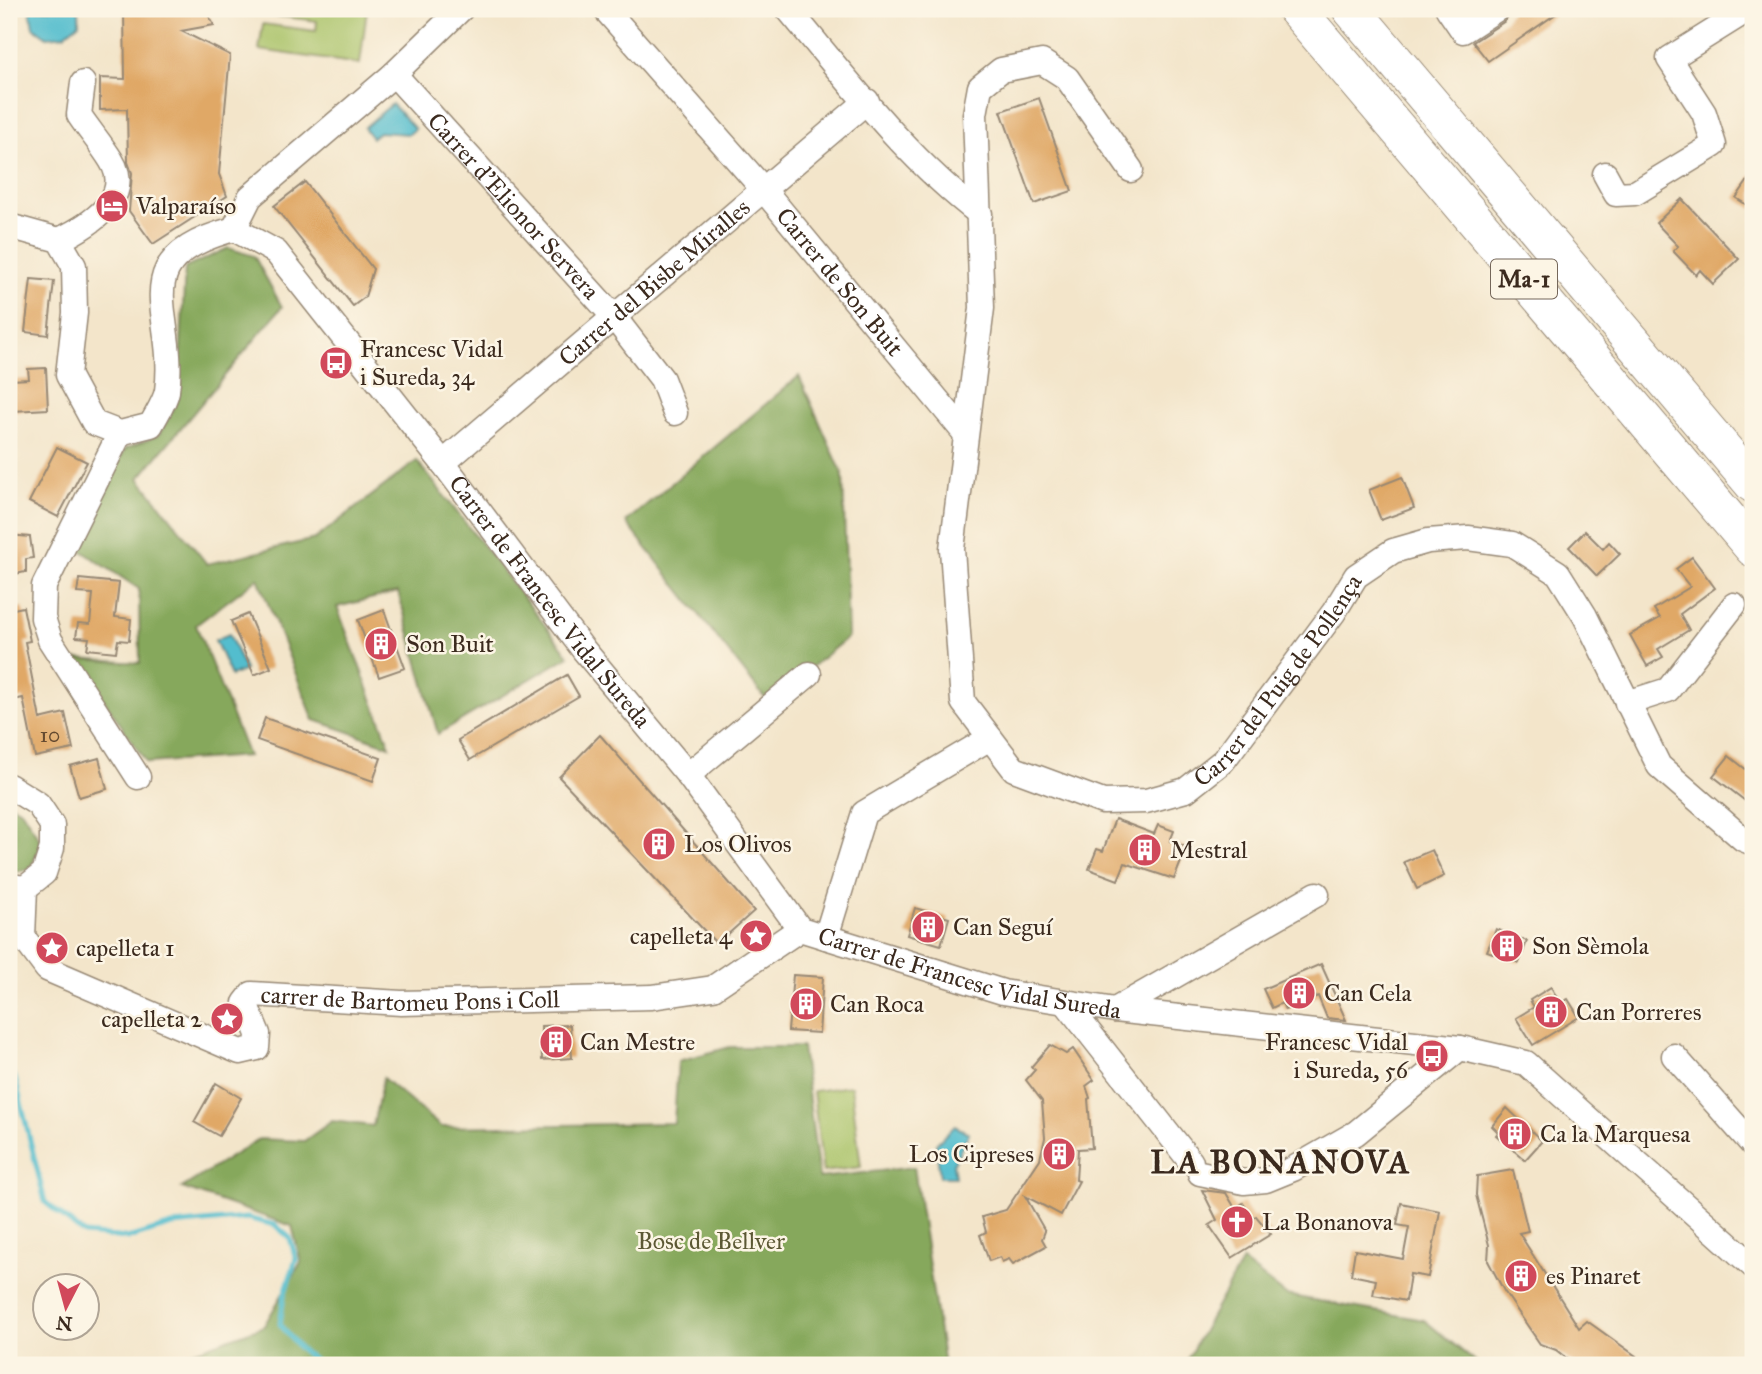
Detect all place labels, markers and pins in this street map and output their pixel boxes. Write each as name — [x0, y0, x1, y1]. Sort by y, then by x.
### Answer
hotel icon: Valparaíso — [93, 187, 131, 225]
place label: Valparaíso — [135, 191, 236, 221]
place label: Francesc Vidal i Sureda, 34 — [360, 334, 504, 392]
bus stop icon: Francesc Vidal i Sureda, 34 — [317, 344, 355, 382]
building icon: Son Buit — [362, 625, 400, 663]
place label: Son Buit — [406, 629, 494, 659]
building icon: Los Olivos — [640, 825, 678, 863]
place label: Los Olivos — [684, 829, 791, 859]
building icon: Mestral — [1126, 831, 1164, 869]
place label: Mestral — [1170, 835, 1248, 865]
building icon: Can Seguí — [909, 908, 947, 946]
place label: Can Seguí — [953, 912, 1054, 942]
place icon: capelleta 4 — [737, 917, 775, 955]
place label: capelleta 4 — [630, 921, 733, 951]
building icon: Son Sèmola — [1488, 927, 1526, 965]
place icon: capelleta 1 — [33, 929, 71, 967]
place label: Son Sèmola — [1532, 931, 1650, 961]
place label: capelleta 1 — [76, 933, 174, 963]
building icon: Can Cela — [1280, 974, 1318, 1012]
place label: Can Cela — [1324, 978, 1412, 1008]
building icon: Can Roca — [787, 985, 825, 1023]
place label: Can Roca — [830, 989, 925, 1019]
building icon: Can Porreres — [1532, 993, 1570, 1031]
place label: Can Porreres — [1576, 997, 1701, 1027]
place icon: capelleta 2 — [208, 1000, 246, 1038]
place label: capelleta 2 — [101, 1004, 202, 1034]
building icon: Can Mestre — [537, 1023, 575, 1061]
place label: Can Mestre — [580, 1027, 695, 1057]
place label: Francesc Vidal i Sureda, 56 — [1265, 1027, 1409, 1085]
bus stop icon: Francesc Vidal i Sureda, 56 — [1413, 1037, 1451, 1075]
building icon: Ca la Marquesa — [1496, 1115, 1534, 1153]
place label: Ca la Marquesa — [1540, 1119, 1691, 1149]
building icon: Los Cipreses — [1040, 1135, 1078, 1173]
place label: Los Cipreses — [909, 1139, 1034, 1169]
church icon: La Bonanova — [1218, 1203, 1256, 1241]
place label: La Bonanova — [1262, 1207, 1394, 1237]
building icon: es Pinaret — [1502, 1257, 1540, 1295]
place label: es Pinaret — [1546, 1261, 1641, 1291]

